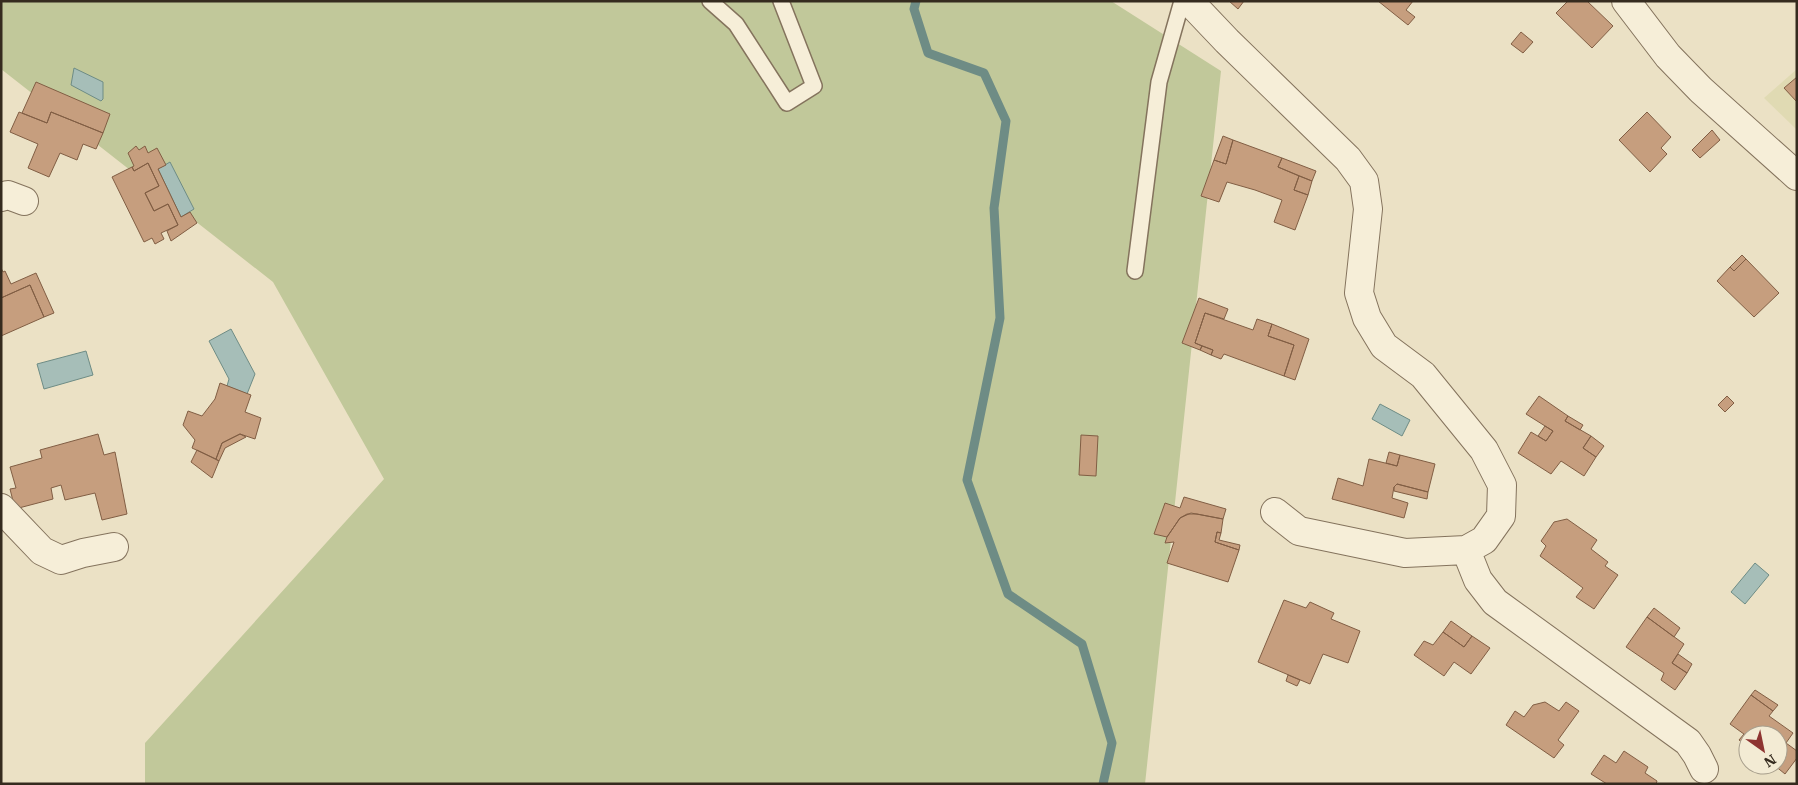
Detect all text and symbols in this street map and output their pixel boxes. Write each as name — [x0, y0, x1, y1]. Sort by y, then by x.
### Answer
north arrow — [1738, 725, 1788, 775]
text: N — [1761, 750, 1780, 771]

